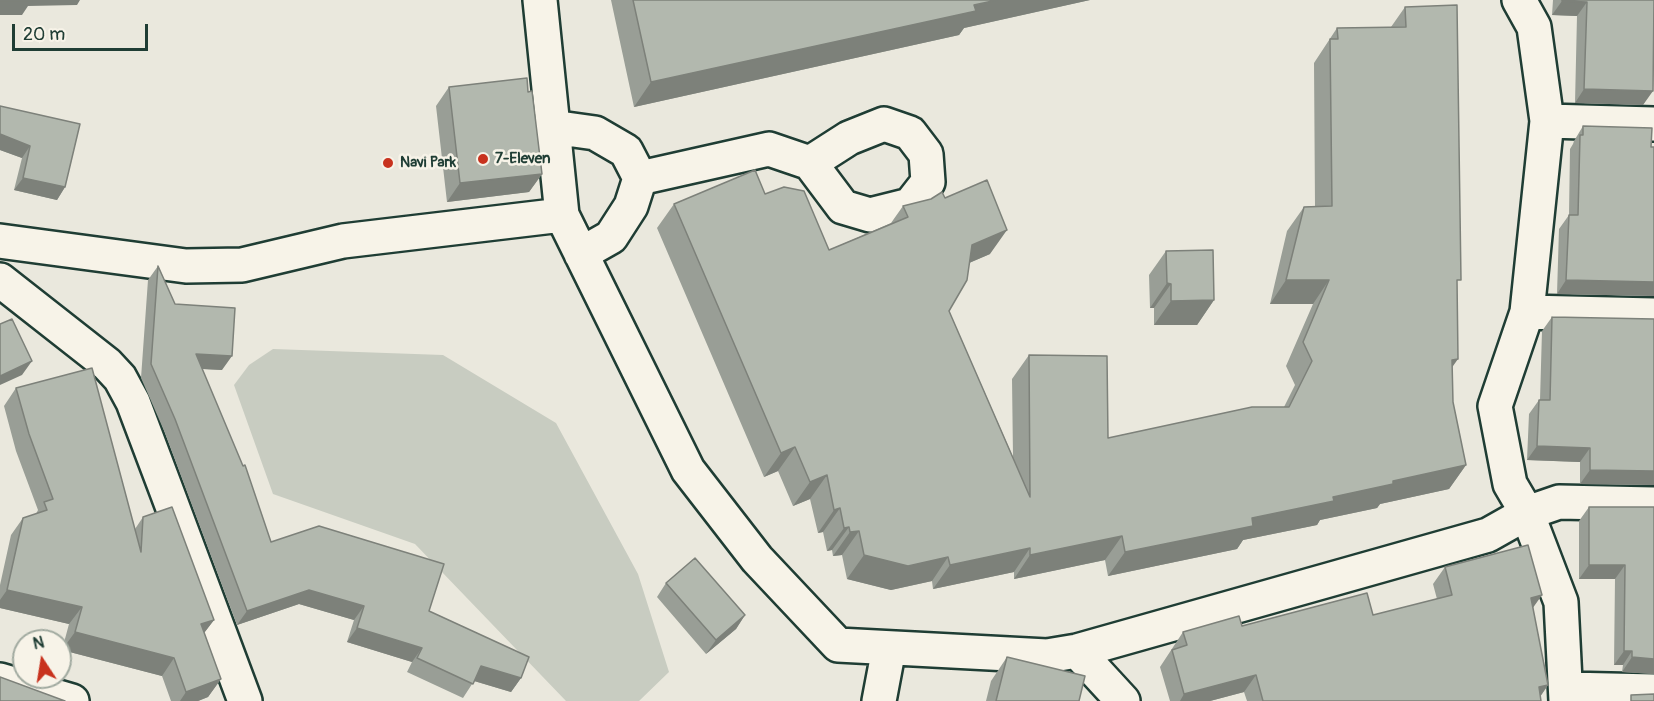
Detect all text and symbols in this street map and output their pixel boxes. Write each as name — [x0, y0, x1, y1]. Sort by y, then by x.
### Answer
scale bar — [15, 12, 152, 50]
text: 20 m — [23, 23, 65, 46]
place label: 7-Eleven — [495, 150, 550, 168]
marker: 7-Eleven — [476, 152, 490, 166]
place label: Navi Park — [400, 154, 456, 172]
marker: Navi Park — [381, 156, 395, 170]
north arrow — [12, 629, 72, 689]
text: N — [31, 632, 46, 654]

